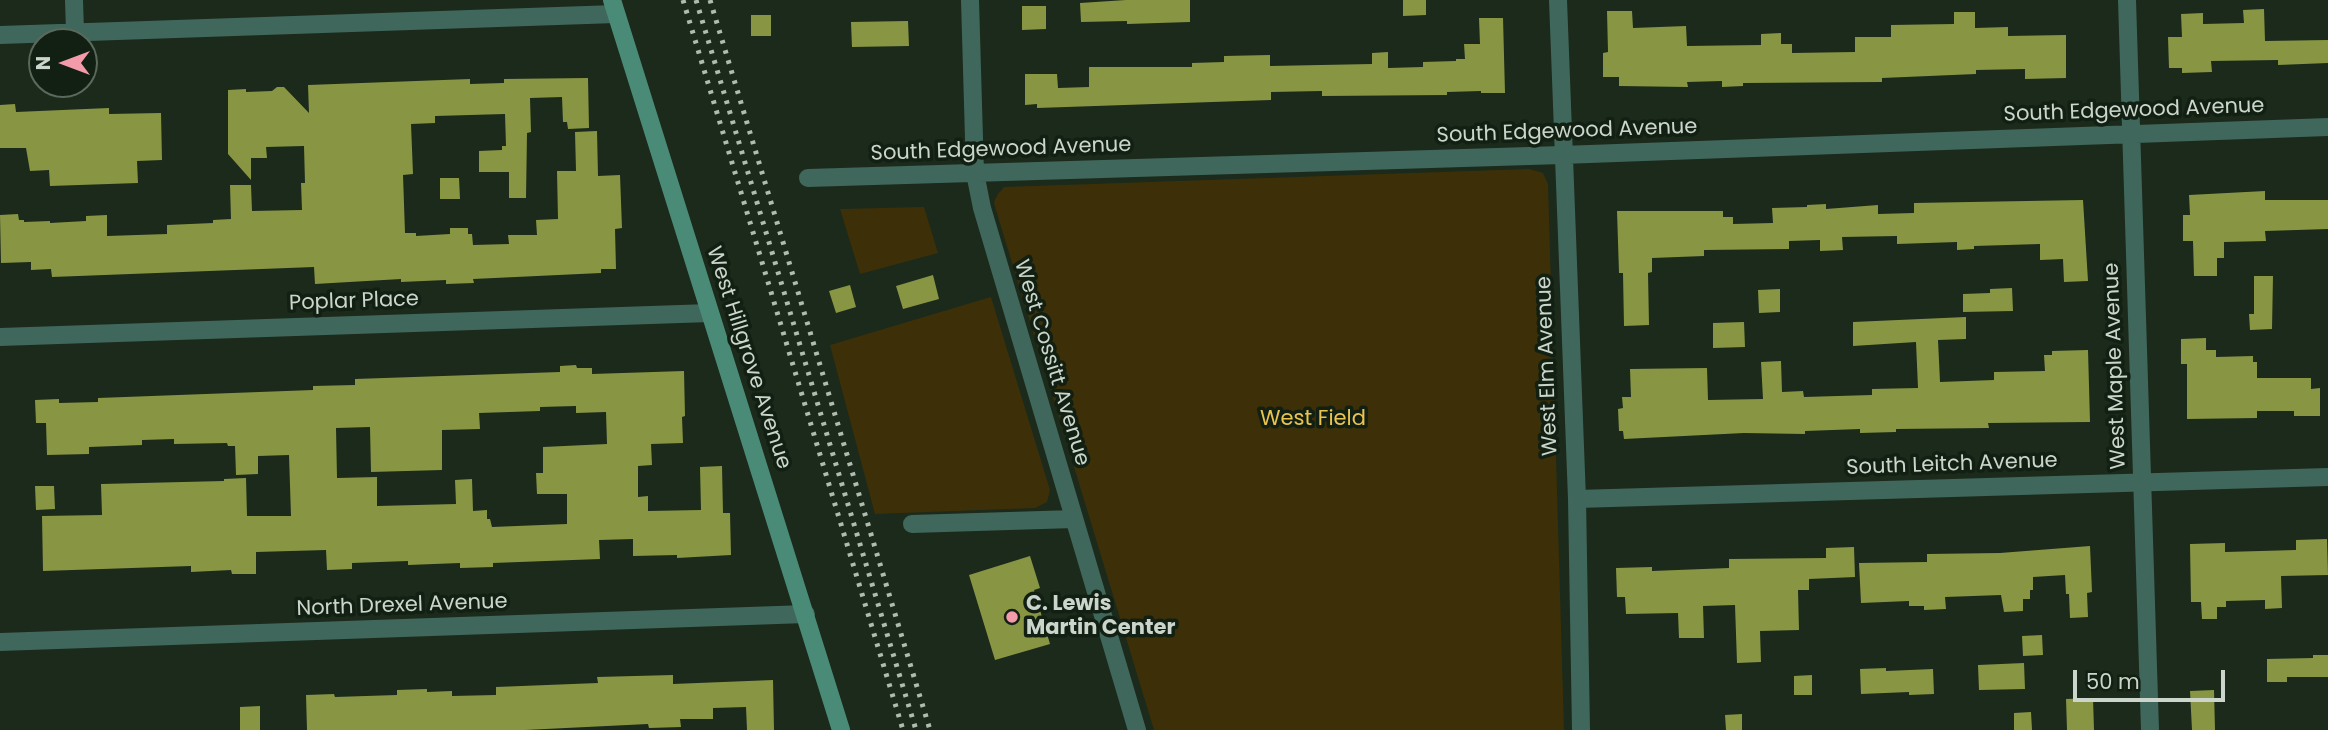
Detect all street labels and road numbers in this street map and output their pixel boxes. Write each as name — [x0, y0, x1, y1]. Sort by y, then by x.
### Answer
street label: South Edgewood Avenue — [2003, 94, 2265, 128]
street label: South Edgewood Avenue — [1436, 115, 1698, 149]
street label: South Edgewood Avenue — [870, 133, 1132, 167]
street label: West Hillgrove Avenue — [700, 244, 796, 472]
street label: West Cossitt Avenue — [1008, 257, 1094, 469]
street label: West Maple Avenue — [2100, 262, 2132, 470]
street label: West Elm Avenue — [1532, 276, 1564, 456]
street label: Poplar Place — [289, 287, 419, 317]
street label: South Leitch Avenue — [1846, 449, 2058, 481]
street label: North Drexel Avenue — [296, 590, 508, 622]

